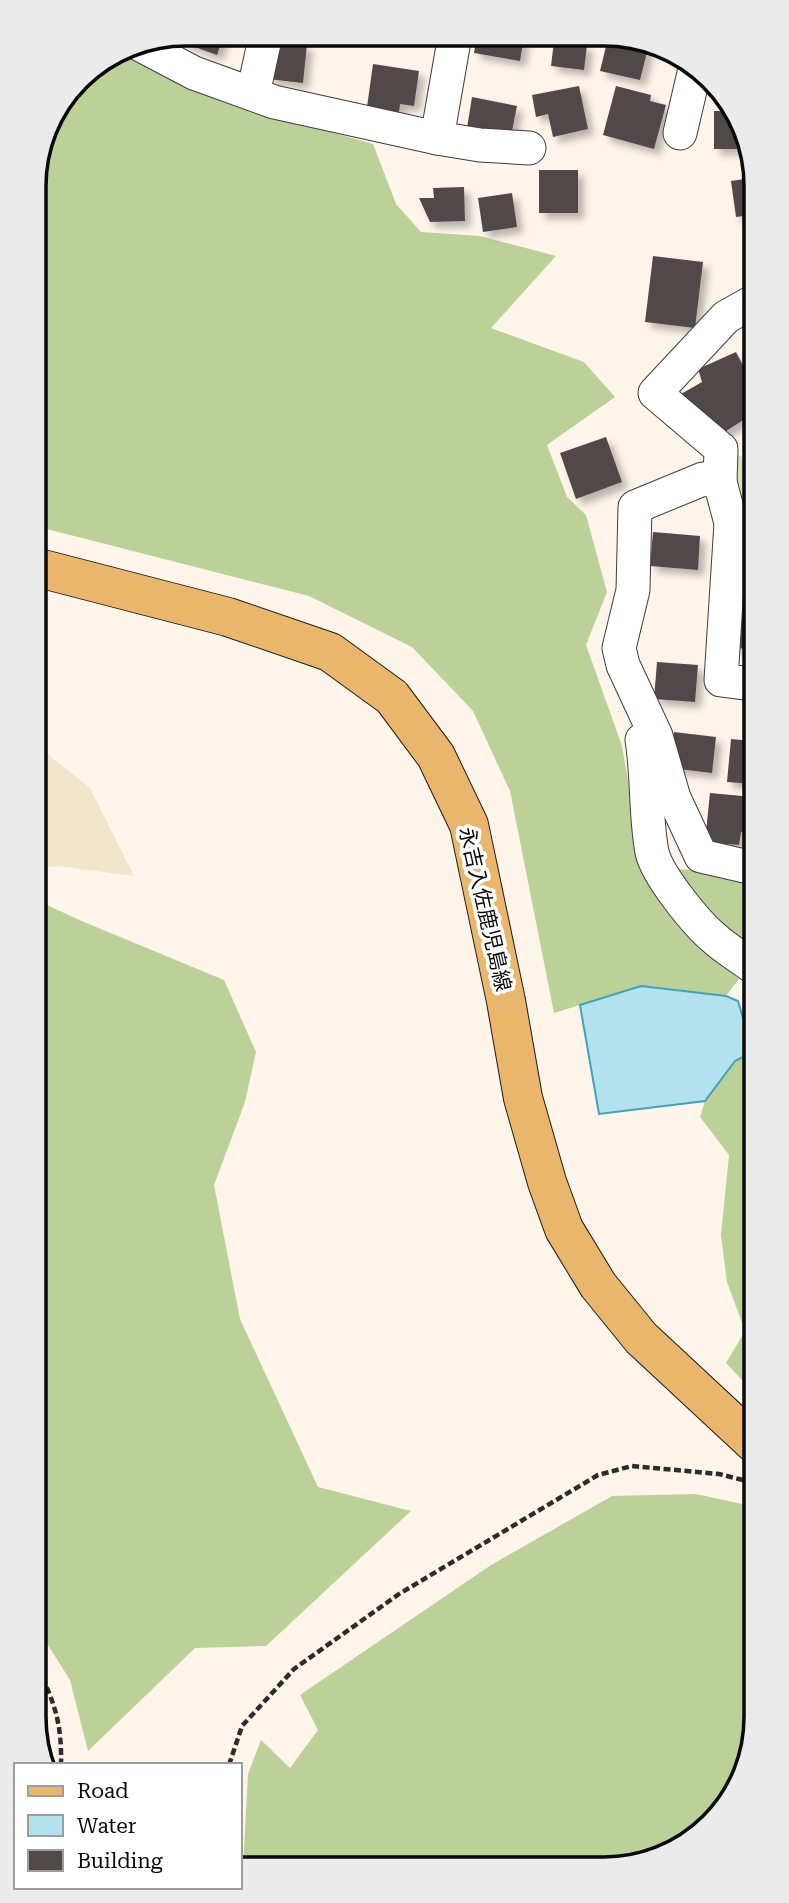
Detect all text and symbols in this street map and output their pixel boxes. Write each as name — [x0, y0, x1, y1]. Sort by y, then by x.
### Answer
street label: 永吉入佐鹿児島線 — [454, 824, 516, 994]
legend — [14, 1763, 242, 1889]
text: Road — [77, 1779, 129, 1803]
text: Water — [77, 1814, 137, 1838]
text: Building — [77, 1849, 163, 1873]

